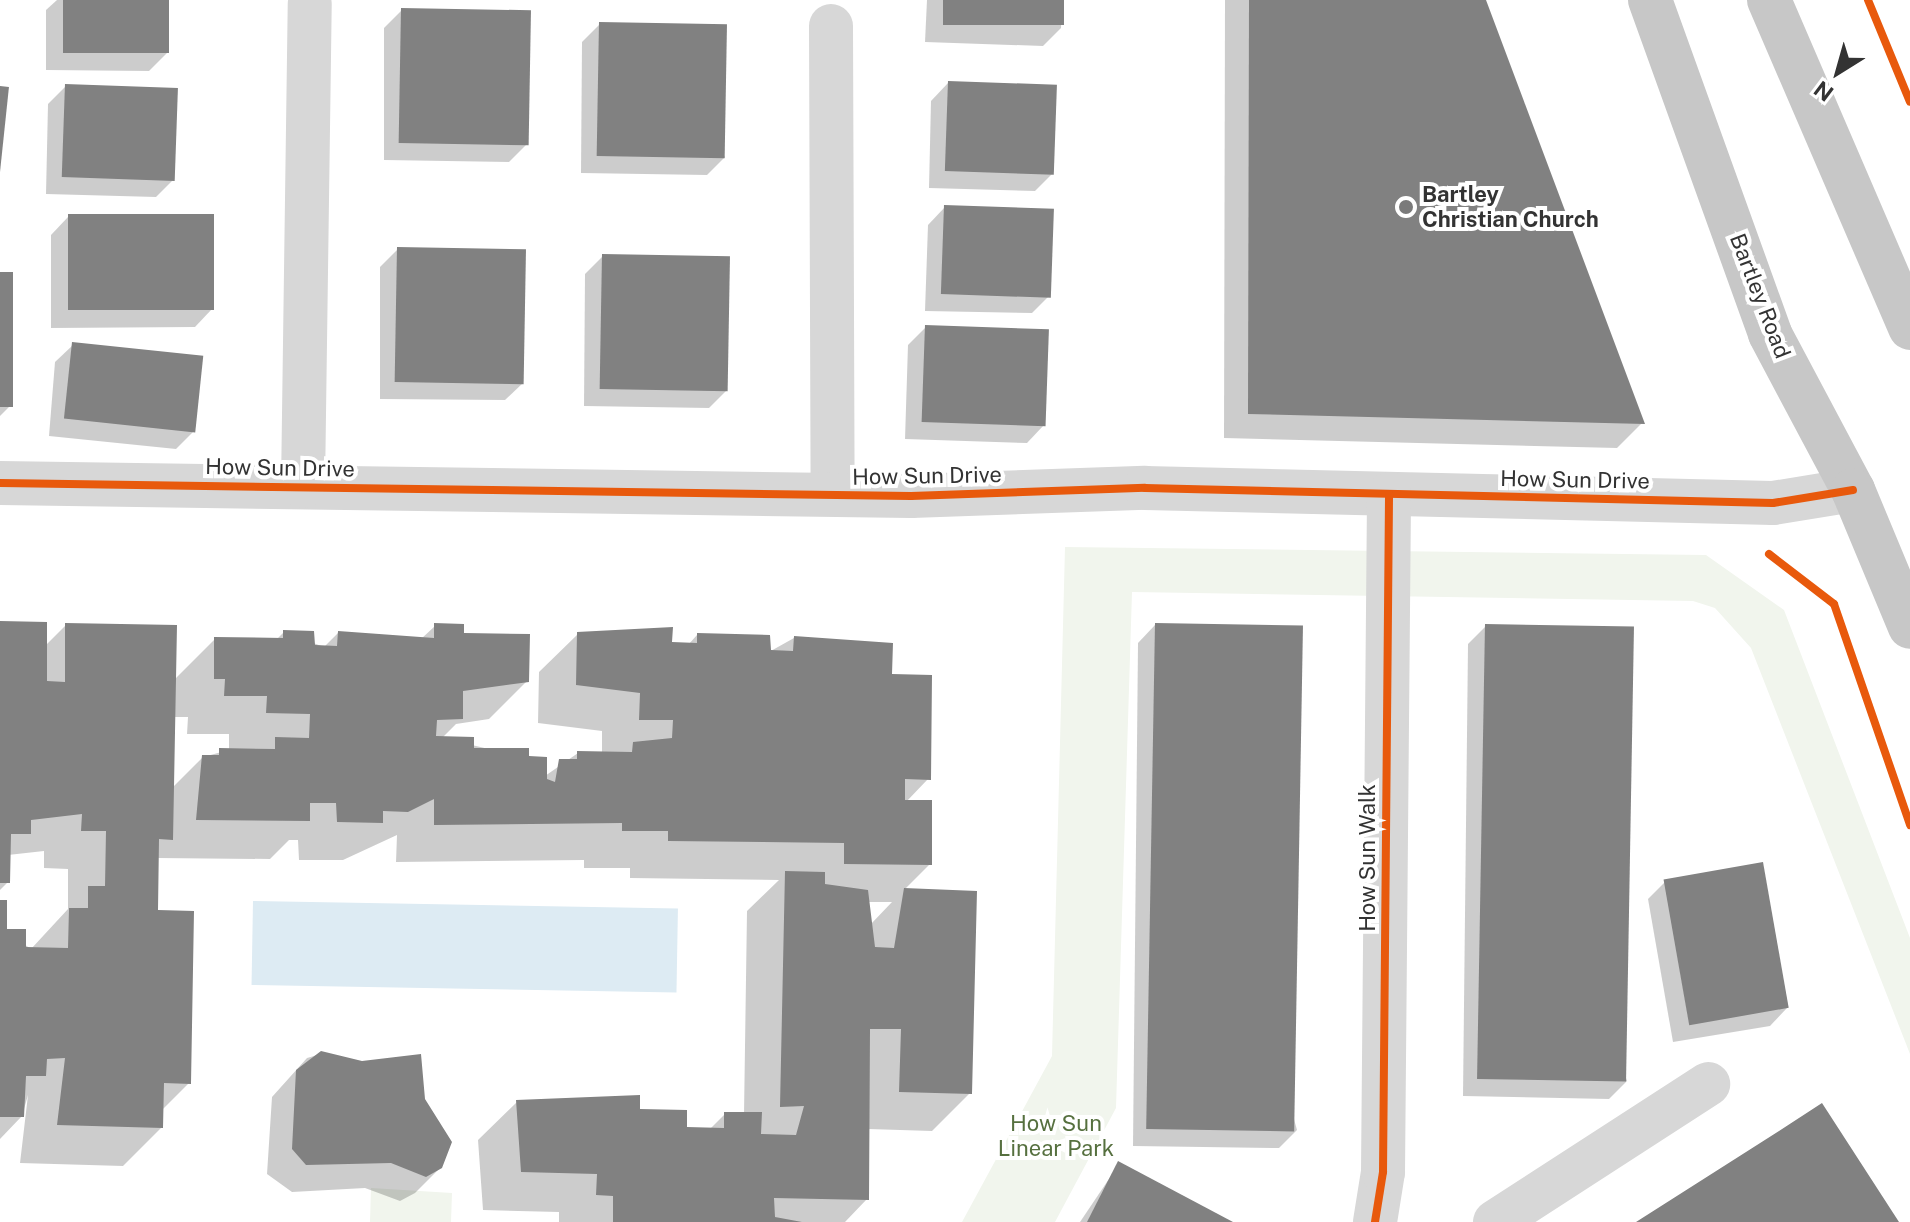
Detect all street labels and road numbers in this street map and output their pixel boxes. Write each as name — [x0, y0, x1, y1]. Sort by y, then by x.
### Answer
street label: Bartley Road — [1724, 230, 1796, 362]
street label: How Sun Drive — [205, 453, 355, 483]
street label: How Sun Drive — [852, 461, 1002, 491]
street label: How Sun Drive — [1500, 465, 1650, 495]
street label: How Sun Walk — [1355, 784, 1381, 932]

